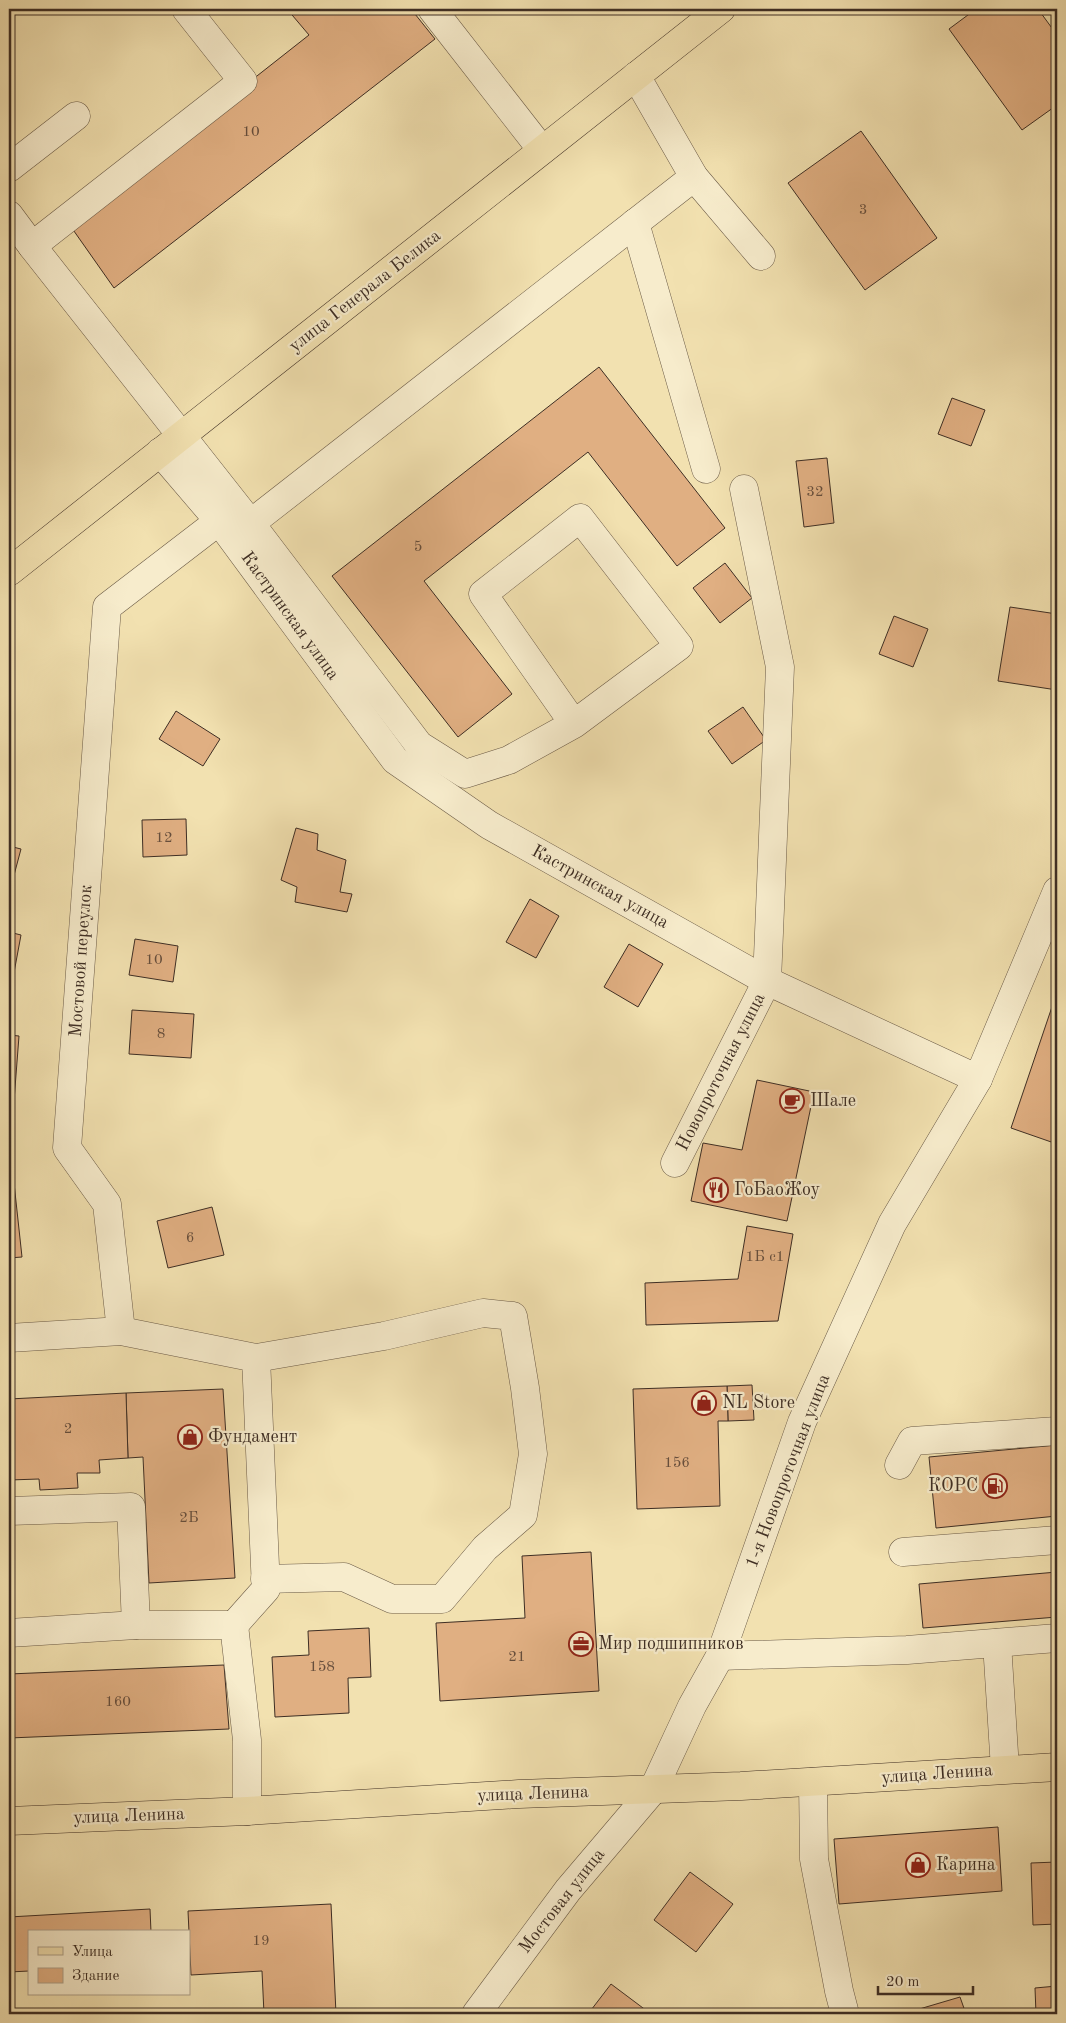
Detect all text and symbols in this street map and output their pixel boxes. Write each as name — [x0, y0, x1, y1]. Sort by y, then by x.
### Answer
house number: 10 — [242, 125, 260, 140]
house number: 3 — [859, 203, 867, 218]
street label: улица Генерала Белика — [286, 226, 444, 356]
house number: 32 — [806, 485, 824, 500]
house number: 5 — [414, 540, 422, 555]
street label: Кастринская улица — [238, 549, 342, 683]
house number: 12 — [155, 831, 173, 846]
street label: Кастринская улица — [529, 842, 672, 932]
street label: Мостовой переулок — [67, 884, 95, 1038]
house number: 10 — [145, 953, 163, 968]
street label: Новопроточная улица — [673, 990, 769, 1154]
house number: 8 — [157, 1027, 165, 1042]
cafe icon: Шале — [779, 1088, 805, 1114]
place label: Шале — [810, 1092, 856, 1110]
restaurant icon: ГоБаоЖоу — [703, 1177, 729, 1203]
place label: ГоБаоЖоу — [734, 1181, 821, 1199]
house number: 6 — [186, 1231, 194, 1246]
house number: 1Б с1 — [746, 1250, 784, 1265]
street label: 1-я Новопроточная улица — [743, 1372, 833, 1570]
shop icon: NL Store — [691, 1390, 717, 1416]
place label: NL Store — [722, 1394, 795, 1412]
house number: 2 — [64, 1422, 72, 1437]
shop icon: Фундамент — [177, 1424, 203, 1450]
place label: Фундамент — [208, 1428, 297, 1446]
house number: 156 — [664, 1456, 690, 1471]
fuel station icon: КОРС — [982, 1473, 1008, 1499]
place label: КОРС — [928, 1477, 978, 1495]
house number: 2Б — [179, 1511, 199, 1526]
office icon: Мир подшипников — [568, 1631, 594, 1657]
place label: Мир подшипников — [598, 1635, 744, 1653]
house number: 21 — [508, 1650, 526, 1665]
house number: 158 — [309, 1660, 335, 1675]
house number: 160 — [105, 1695, 131, 1710]
street label: улица Ленина — [881, 1761, 993, 1787]
street label: улица Ленина — [477, 1783, 589, 1805]
street label: улица Ленина — [73, 1805, 185, 1827]
street label: Мостовая улица — [516, 1845, 608, 1957]
shop icon: Карина — [905, 1852, 931, 1878]
place label: Карина — [936, 1856, 996, 1874]
legend — [28, 1930, 190, 1996]
house number: 19 — [252, 1934, 270, 1949]
text: Улица — [72, 1945, 113, 1960]
scale bar — [878, 1963, 974, 1995]
text: Здание — [72, 1969, 119, 1984]
text: 20 m — [886, 1975, 920, 1990]

